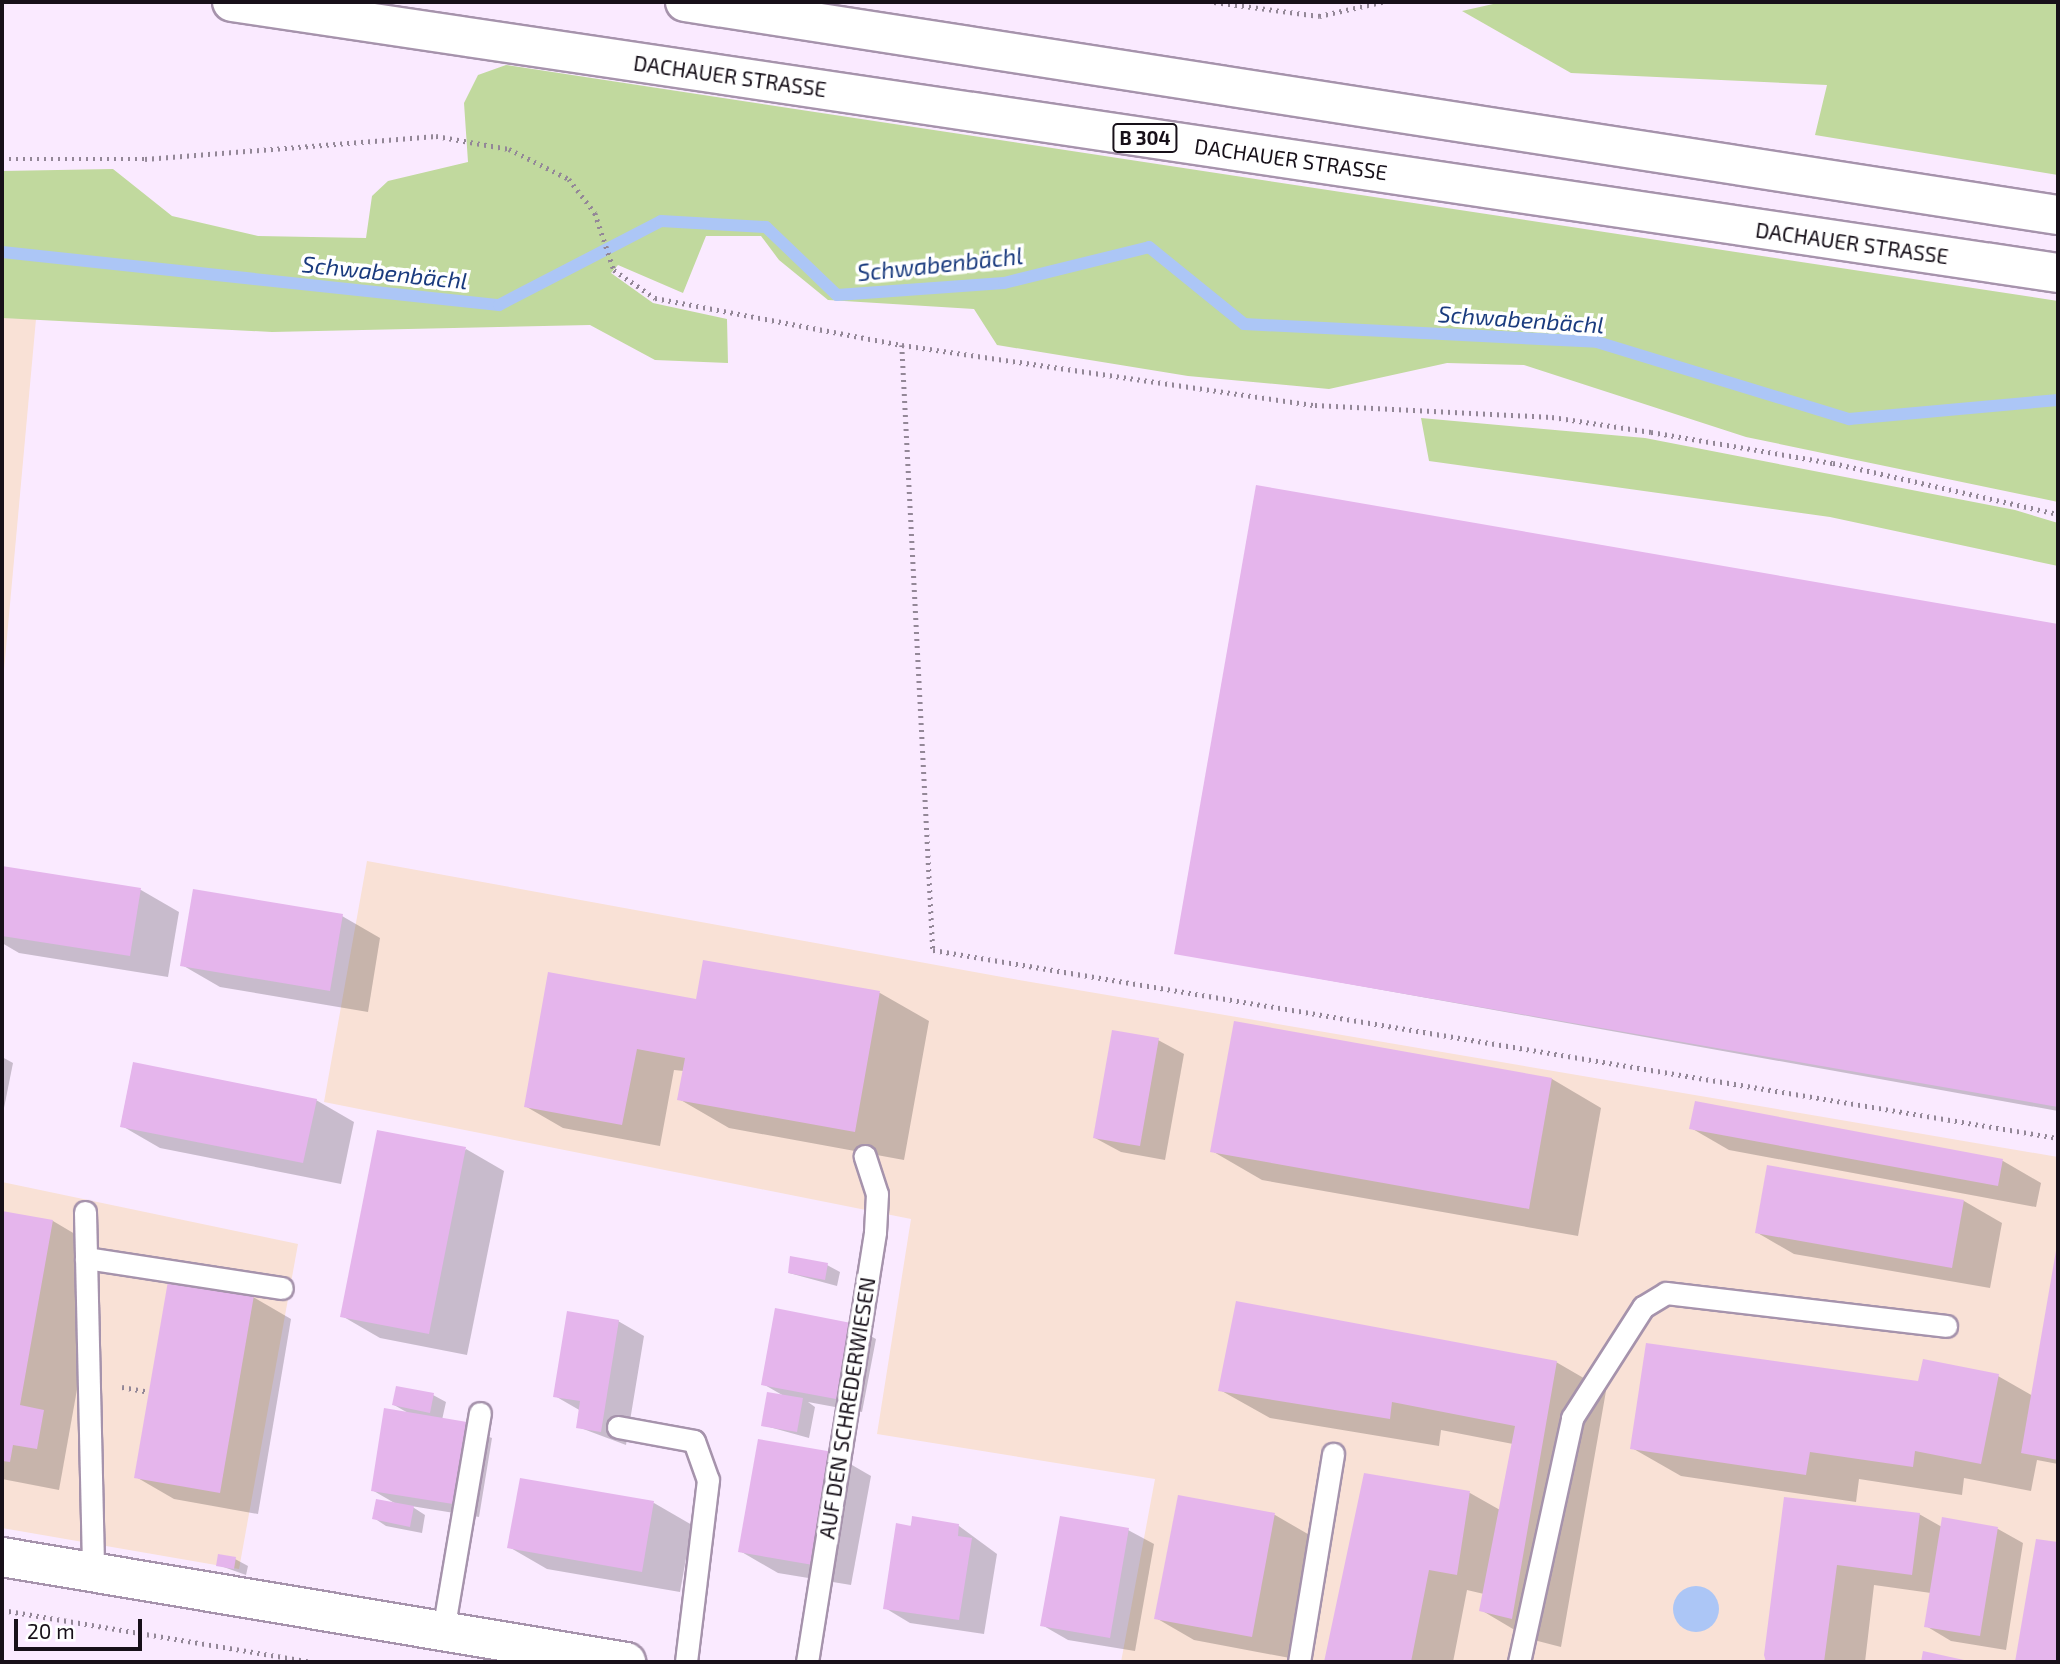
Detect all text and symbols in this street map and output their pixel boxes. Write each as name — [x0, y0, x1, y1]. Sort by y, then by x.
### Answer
street label: DACHAUER STRASSE — [632, 50, 828, 102]
road number: B 304 — [1112, 122, 1178, 154]
street label: DACHAUER STRASSE — [1193, 133, 1389, 185]
street label: DACHAUER STRASSE — [1754, 217, 1950, 269]
water label: Schwabenbächl — [856, 242, 1024, 286]
water label: Schwabenbächl — [301, 250, 469, 294]
water label: Schwabenbächl — [1437, 299, 1605, 339]
street label: AUF DEN SCHREDERWIESEN — [814, 1275, 880, 1541]
scale bar — [18, 1604, 145, 1648]
text: 20 m — [27, 1618, 75, 1643]

